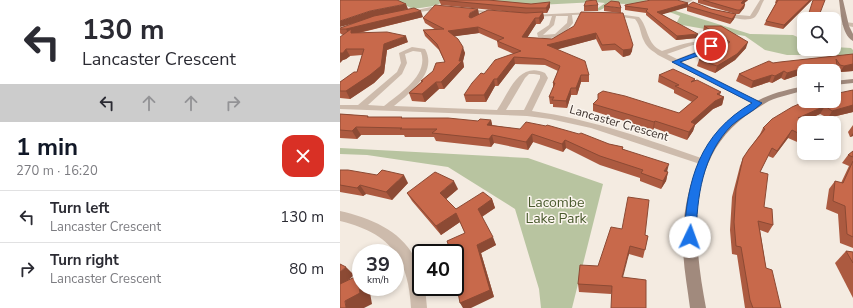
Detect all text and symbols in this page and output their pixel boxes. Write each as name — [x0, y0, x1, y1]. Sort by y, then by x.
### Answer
text: 130 m — [82, 11, 165, 49]
map controls — [797, 12, 841, 160]
button: search — [797, 12, 841, 56]
icon: left — [16, 16, 68, 68]
pin — [694, 29, 728, 63]
icon: arrive — [700, 35, 722, 57]
text: Lancaster Crescent — [82, 47, 236, 71]
button: + — [797, 64, 841, 108]
icon: left — [96, 92, 118, 114]
icon: ahead — [138, 92, 160, 114]
icon: ahead — [180, 92, 202, 114]
icon: right — [222, 92, 244, 114]
street label: Lancaster Crescent — [568, 101, 671, 145]
button: − — [797, 116, 841, 160]
text: 1 min — [16, 131, 78, 163]
button: close — [282, 135, 324, 177]
text: 270 m · 16:20 — [16, 162, 98, 180]
park label: Lacombe Lake Park — [526, 193, 587, 228]
text: Turn left — [50, 198, 109, 218]
icon: left — [16, 206, 38, 228]
text: 130 m — [280, 207, 324, 227]
position arrow — [669, 216, 711, 258]
text: Lancaster Crescent — [50, 218, 161, 236]
speed limit sign: 40 — [412, 244, 464, 296]
text: Turn right — [50, 250, 119, 270]
text: 39 — [366, 251, 390, 278]
icon: right — [16, 258, 38, 280]
text: 80 m — [289, 259, 324, 279]
text: Lancaster Crescent — [50, 270, 161, 288]
text: km/h — [367, 273, 389, 287]

